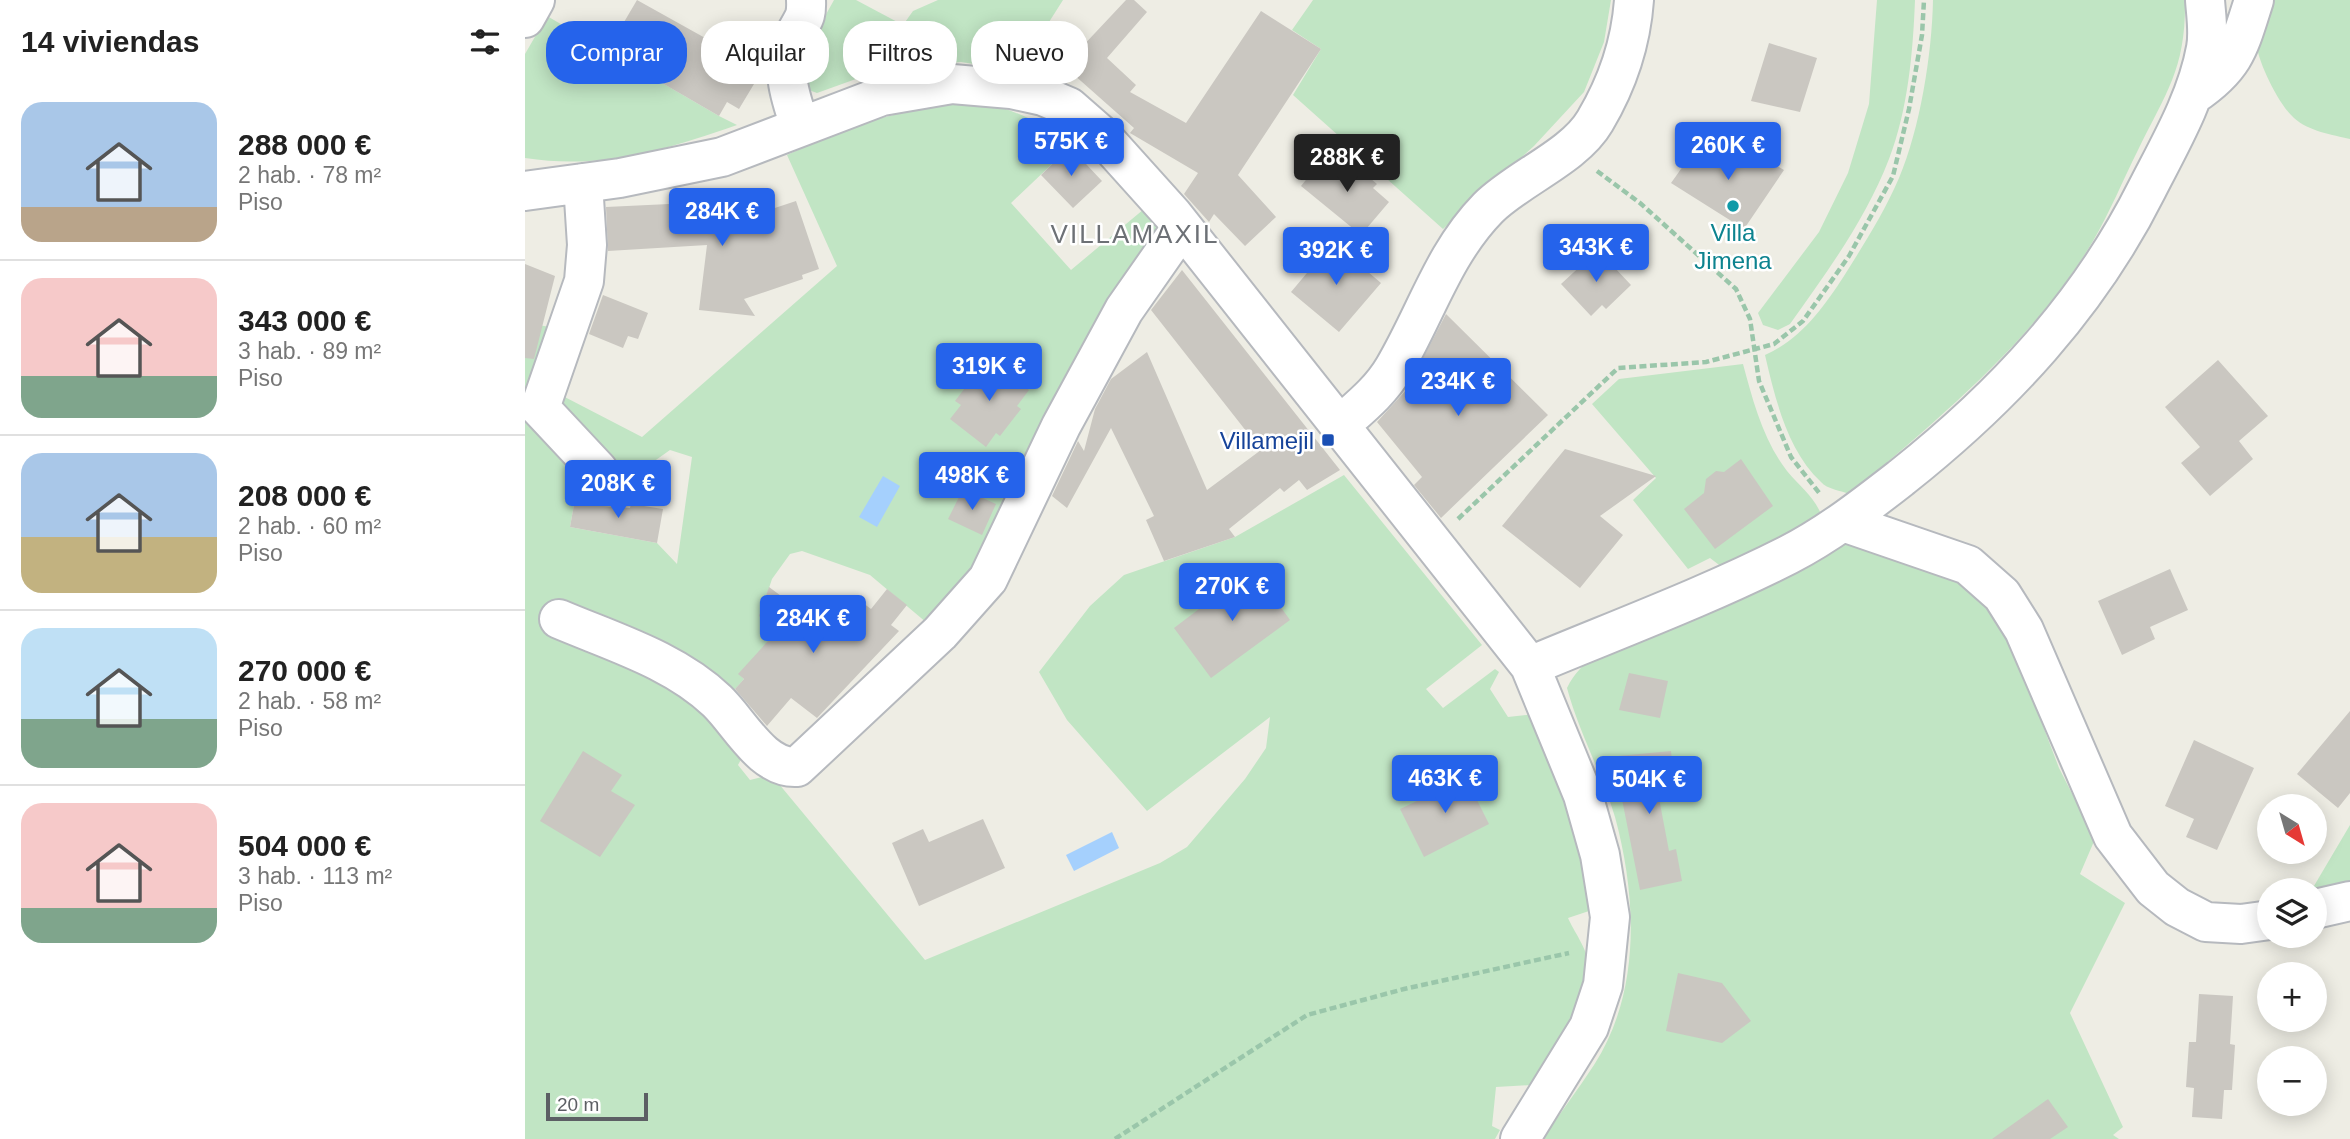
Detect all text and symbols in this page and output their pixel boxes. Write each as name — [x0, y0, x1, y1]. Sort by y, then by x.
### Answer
chip: Comprar — [546, 21, 687, 84]
chip: Alquilar — [701, 21, 829, 84]
chip: Filtros — [843, 21, 957, 84]
chip: Nuevo — [971, 21, 1088, 84]
icon: filters — [466, 23, 504, 61]
text: 14 viviendas — [21, 25, 199, 58]
pin: 575K € — [1014, 118, 1128, 178]
pin: 260K € — [1671, 122, 1785, 182]
text: 288 000 € — [238, 128, 371, 161]
text: 575K € — [1034, 128, 1108, 154]
icon: home — [77, 130, 161, 214]
text: 260K € — [1691, 132, 1765, 158]
pin: 288K € — [1290, 134, 1404, 194]
text: 288K € — [1310, 144, 1384, 170]
text: 2 hab. · 78 m² — [238, 162, 381, 188]
pin: 284K € — [665, 188, 779, 248]
text: Piso — [238, 189, 283, 215]
text: 284K € — [685, 198, 759, 224]
marker: Villa Jimena — [1725, 198, 1741, 214]
district label: VILLAMAXIL — [1051, 219, 1219, 249]
place label: Villa Jimena — [1694, 219, 1772, 274]
pin: 343K € — [1539, 224, 1653, 284]
pin: 392K € — [1279, 228, 1393, 287]
text: 343K € — [1559, 234, 1633, 260]
text: 392K € — [1299, 237, 1373, 263]
text: 343 000 € — [238, 304, 371, 337]
icon: home — [77, 306, 161, 390]
text: 3 hab. · 89 m² — [238, 338, 381, 364]
pin: 319K € — [932, 344, 1046, 403]
text: 319K € — [952, 353, 1026, 379]
pin: 234K € — [1401, 358, 1515, 418]
text: Piso — [238, 365, 283, 391]
text: 234K € — [1421, 368, 1495, 394]
place label: Villamejil — [1220, 427, 1314, 454]
marker: Villamejil — [1320, 432, 1336, 448]
pin: 498K € — [915, 452, 1029, 512]
pin: 208K € — [561, 461, 675, 520]
text: 498K € — [935, 462, 1009, 488]
text: 208K € — [581, 470, 655, 496]
text: 208 000 € — [238, 479, 371, 512]
icon: home — [77, 481, 161, 565]
text: 2 hab. · 60 m² — [238, 513, 381, 539]
text: Piso — [238, 540, 283, 566]
pin: 270K € — [1175, 564, 1289, 623]
text: 270K € — [1195, 573, 1269, 599]
pin: 284K € — [756, 596, 870, 655]
text: 284K € — [776, 605, 850, 631]
text: 270 000 € — [238, 654, 371, 687]
icon: home — [77, 656, 161, 740]
text: 2 hab. · 58 m² — [238, 688, 381, 714]
text: Piso — [238, 715, 283, 741]
pin: 463K € — [1388, 756, 1502, 815]
pin: 504K € — [1592, 756, 1706, 816]
text: 463K € — [1408, 765, 1482, 791]
text: 504K € — [1612, 766, 1686, 792]
north arrow — [2257, 794, 2327, 864]
map controls — [2257, 794, 2327, 1116]
text: 504 000 € — [238, 829, 371, 862]
icon: home — [77, 831, 161, 915]
text: 3 hab. · 113 m² — [238, 863, 392, 889]
button: layers — [2257, 878, 2327, 948]
text: Piso — [238, 890, 283, 916]
button: + — [2257, 962, 2327, 1032]
button: − — [2257, 1046, 2327, 1116]
scale bar — [546, 1090, 647, 1122]
text: 20 m — [557, 1094, 599, 1115]

